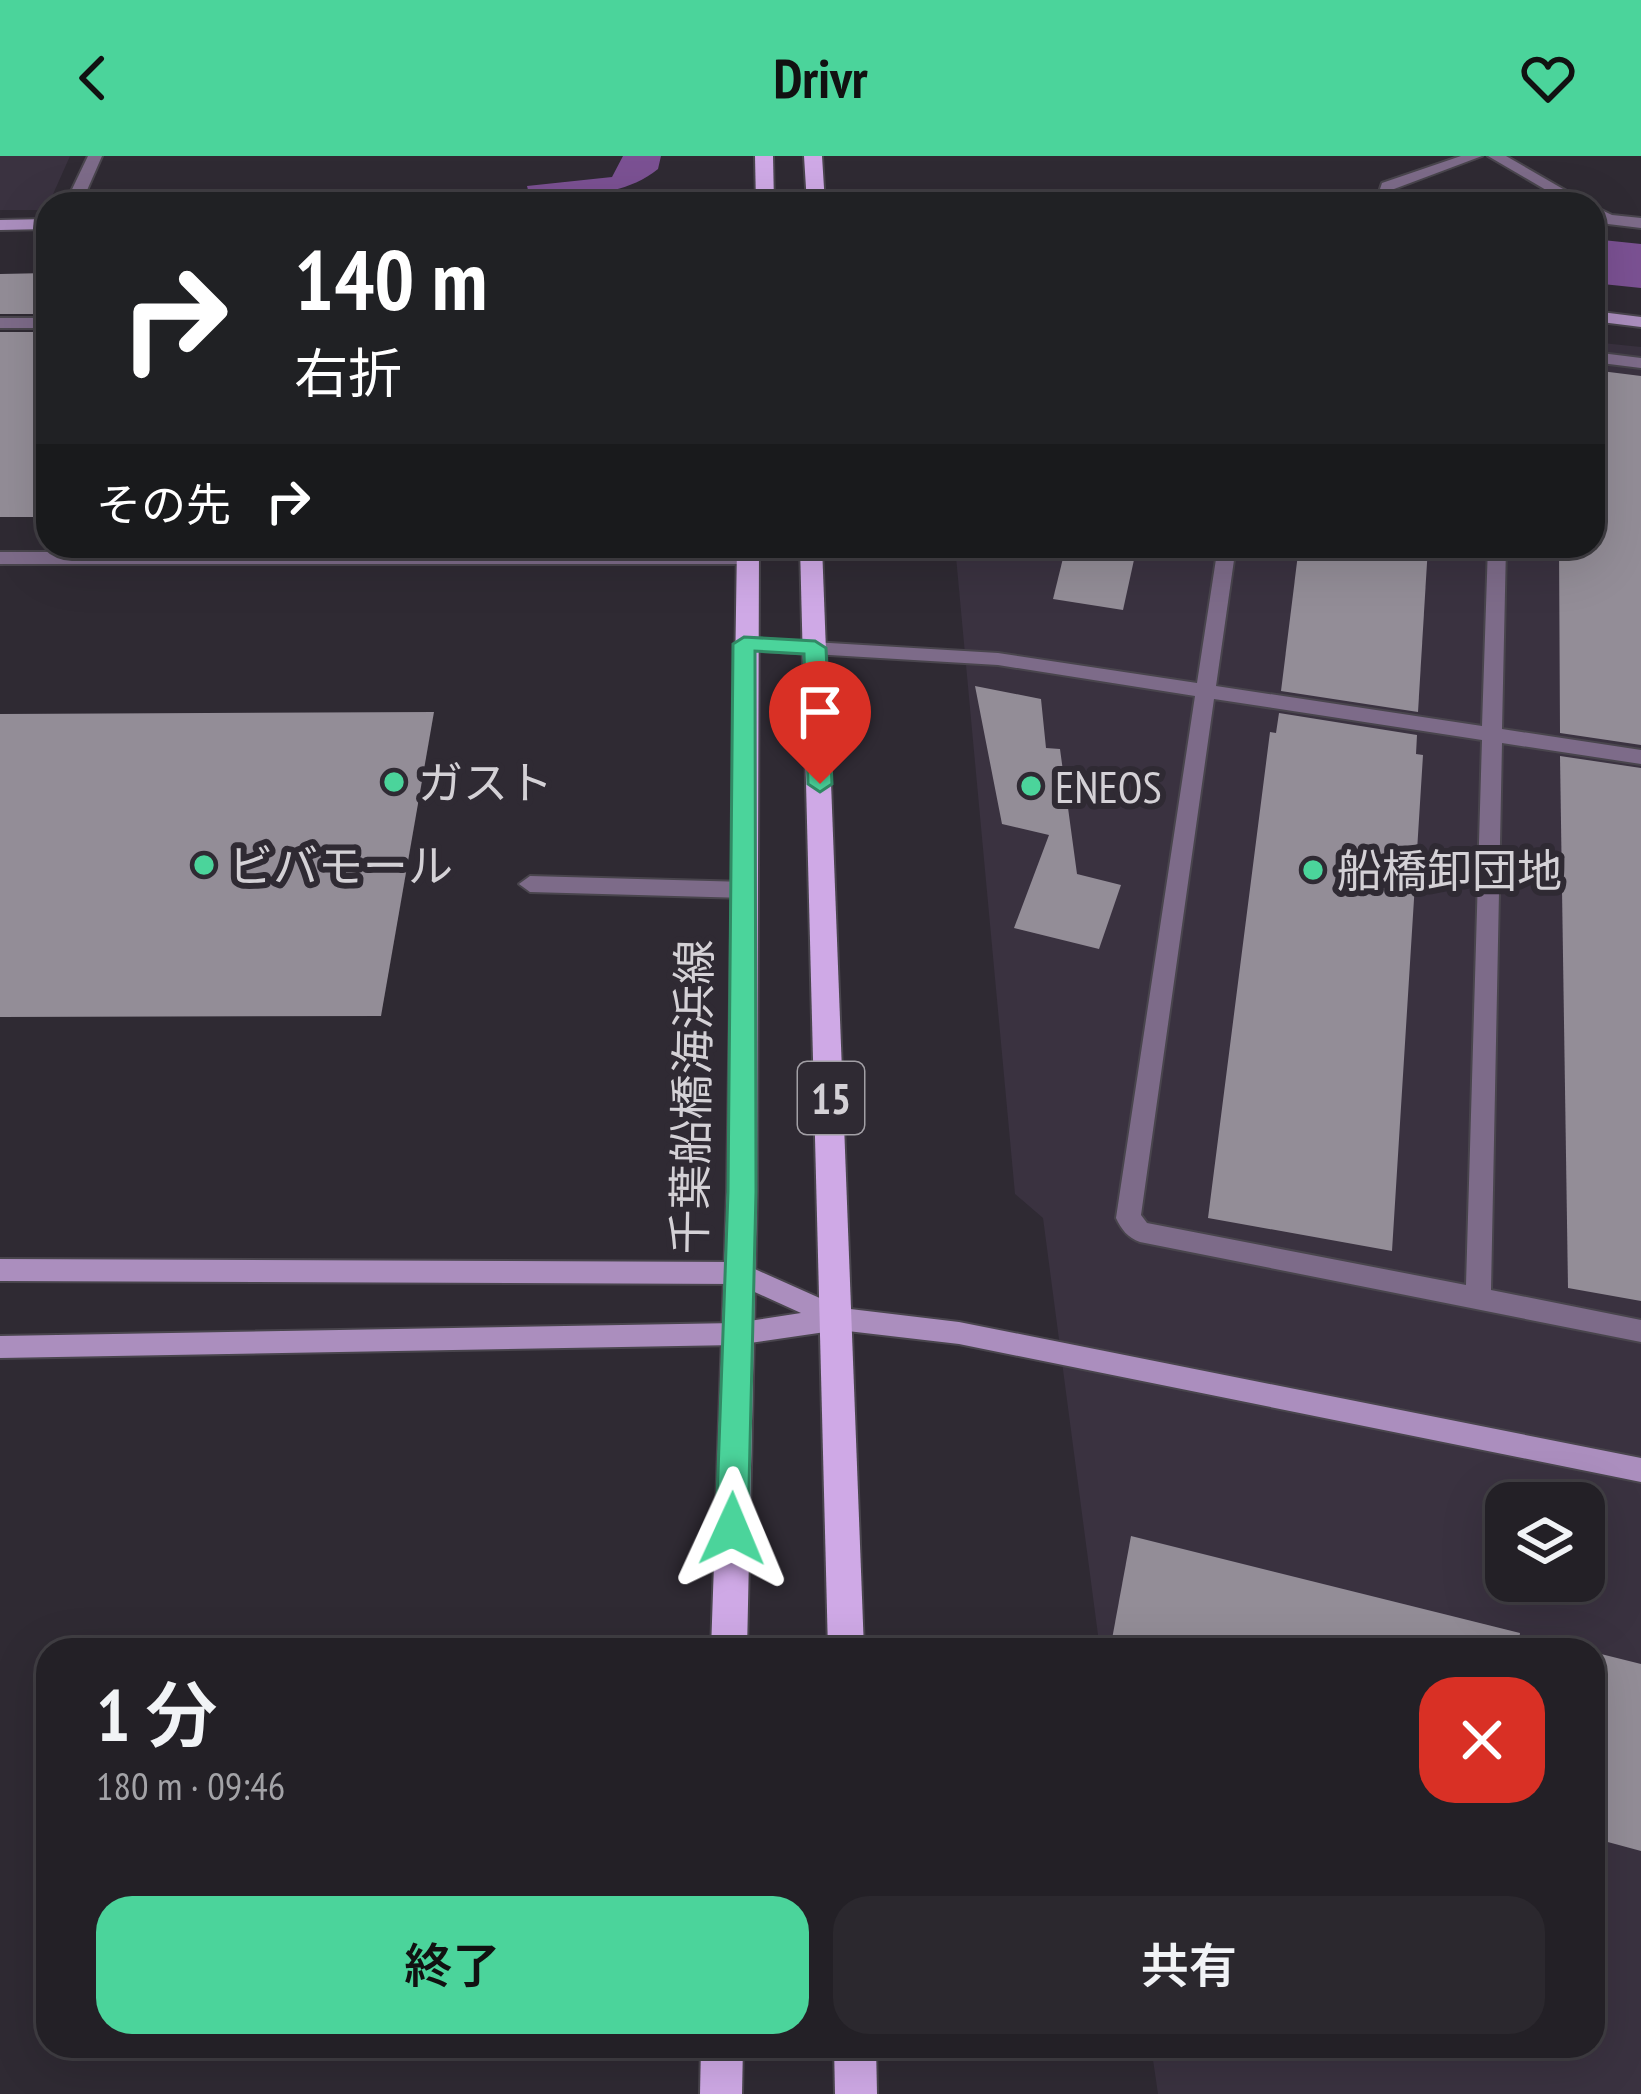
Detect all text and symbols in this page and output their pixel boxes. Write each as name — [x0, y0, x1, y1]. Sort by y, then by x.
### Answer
text: Drivr — [773, 43, 868, 113]
icon: back — [60, 45, 126, 111]
icon: heart — [1515, 45, 1581, 111]
text: 140 m — [294, 224, 487, 333]
icon: right — [96, 240, 252, 396]
text: 右折 — [294, 338, 402, 408]
icon: right — [255, 468, 321, 534]
text: その先 — [96, 475, 231, 533]
pin — [769, 661, 871, 784]
icon: arrive — [787, 679, 853, 745]
place label: ガスト — [418, 753, 553, 811]
place label: ENEOS — [1055, 757, 1162, 815]
marker: ガスト — [381, 769, 407, 795]
marker: ENEOS — [1018, 773, 1044, 799]
place label: ビバモール — [228, 836, 453, 894]
place label: 船橋卸団地 — [1337, 841, 1562, 899]
marker: ビバモール — [191, 852, 217, 878]
marker: 船橋卸団地 — [1300, 857, 1326, 883]
street label: 千葉船橋海浜線 — [659, 939, 723, 1255]
road number: 15 — [798, 1062, 864, 1134]
position arrow — [669, 1466, 795, 1592]
map controls — [1485, 1482, 1605, 1602]
button: layers — [1485, 1482, 1605, 1602]
text: 1 分 — [96, 1668, 217, 1761]
button: close — [1419, 1677, 1545, 1803]
text: 180 m · 09:46 — [96, 1760, 285, 1811]
button: 終了 — [96, 1896, 809, 2034]
button: 共有 — [833, 1896, 1545, 2034]

